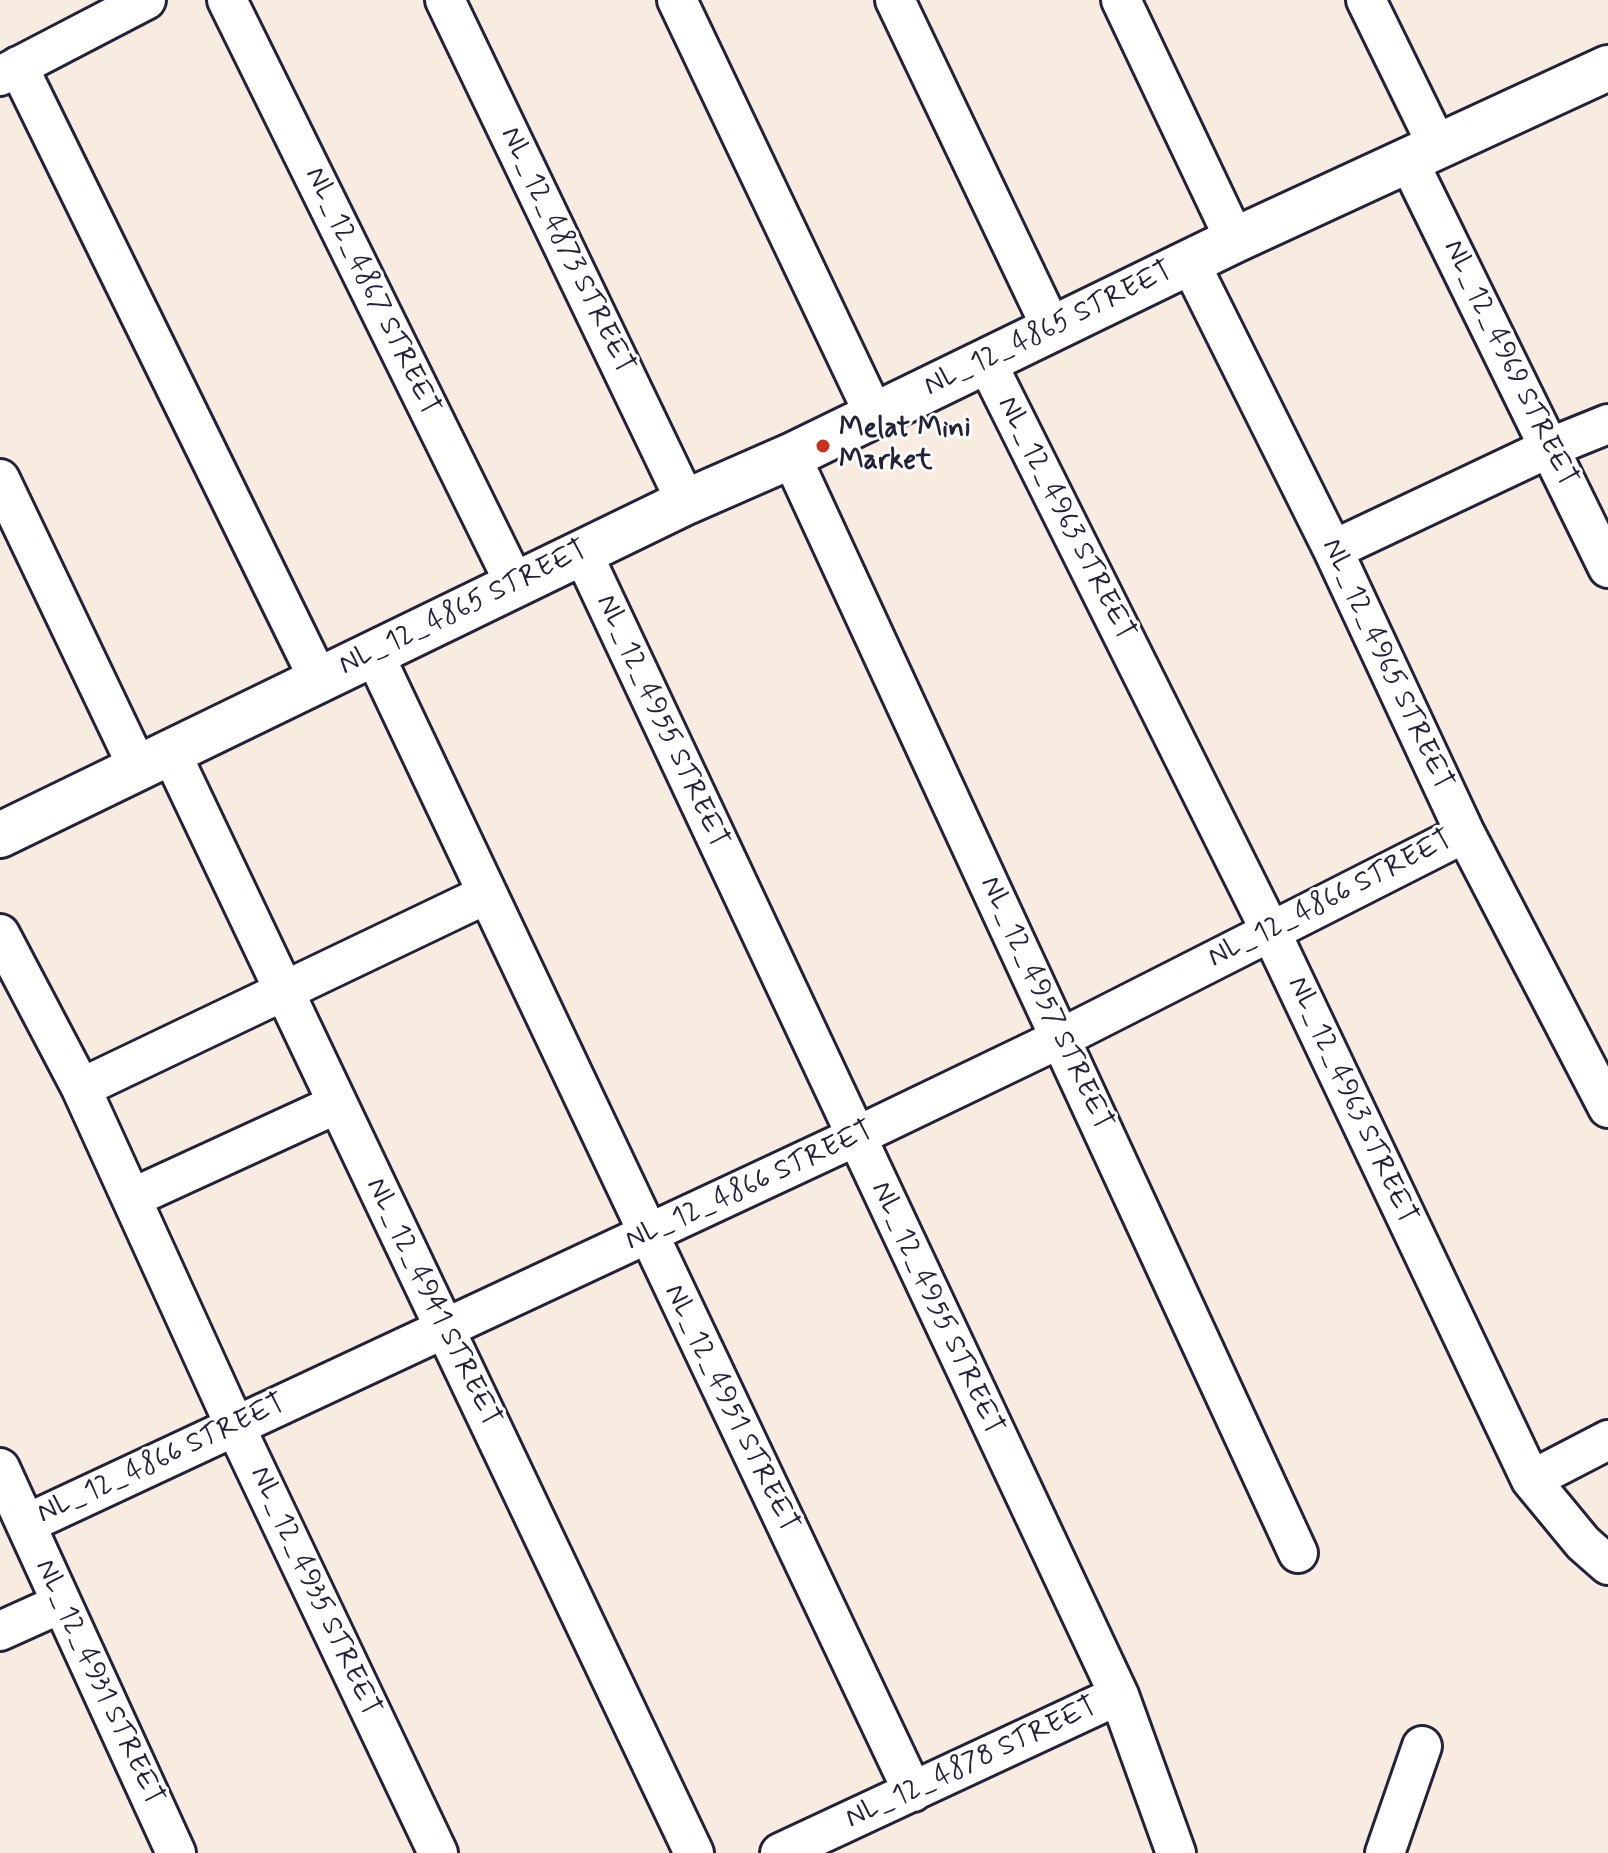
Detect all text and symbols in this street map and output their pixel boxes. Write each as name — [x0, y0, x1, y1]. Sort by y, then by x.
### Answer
street label: NL_12_4873 STREET — [492, 122, 640, 380]
street label: NL_12_4867 STREET — [296, 162, 446, 422]
street label: NL_12_4969 STREET — [1435, 235, 1583, 493]
street label: NL_12_4865 STREET — [919, 255, 1179, 405]
street label: NL_12_4963 STREET — [989, 391, 1141, 647]
place label: Melat Mini Market — [839, 413, 971, 479]
marker: Melat Mini Market — [814, 437, 832, 455]
street label: NL_12_4865 STREET — [334, 534, 594, 684]
street label: NL_12_4965 STREET — [1313, 534, 1459, 796]
street label: NL_12_4955 STREET — [587, 590, 735, 854]
street label: NL_12_4866 STREET — [1203, 824, 1459, 976]
street label: NL_12_4957 STREET — [971, 872, 1119, 1136]
street label: NL_12_4963 STREET — [1279, 972, 1423, 1230]
street label: NL_12_4866 STREET — [621, 1115, 879, 1259]
street label: NL_12_4941 STREET — [357, 1173, 507, 1433]
street label: NL_12_4955 STREET — [862, 1177, 1010, 1441]
street label: NL_12_4951 STREET — [655, 1280, 805, 1538]
street label: NL_12_4866 STREET — [33, 1388, 291, 1532]
street label: NL_12_4935 STREET — [241, 1462, 387, 1722]
street label: NL_12_4931 STREET — [26, 1555, 170, 1811]
street label: NL_12_4878 STREET — [841, 1691, 1103, 1837]

